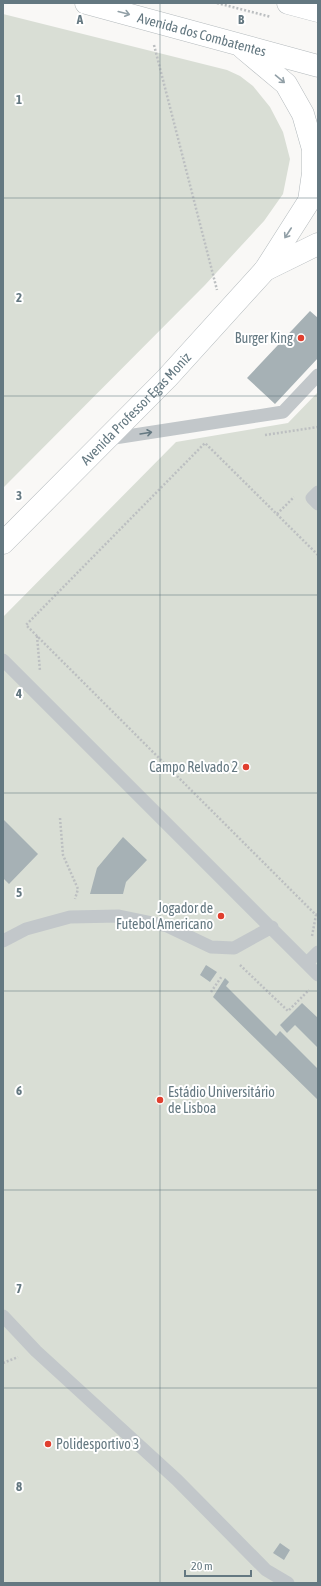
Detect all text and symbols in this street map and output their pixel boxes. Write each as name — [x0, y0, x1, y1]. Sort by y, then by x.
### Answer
street label: Avenida dos Combatentes — [136, 9, 268, 60]
one-way arrow — [117, 10, 130, 17]
text: A — [76, 12, 84, 27]
text: B — [238, 12, 245, 27]
one-way arrow — [274, 75, 285, 84]
text: 1 — [16, 92, 22, 107]
one-way arrow — [284, 227, 292, 239]
text: 2 — [16, 290, 22, 305]
place label: Burger King — [235, 330, 293, 346]
marker: Burger King — [296, 333, 306, 343]
street label: Avenida Professor Egas Moniz — [77, 349, 194, 468]
one-way arrow — [139, 429, 152, 437]
text: 3 — [16, 488, 22, 503]
text: 4 — [15, 686, 22, 701]
place label: Campo Relvado 2 — [149, 759, 238, 775]
marker: Campo Relvado 2 — [241, 762, 251, 772]
text: 5 — [16, 885, 22, 900]
place label: Jogador de Futebol Americano — [116, 900, 213, 932]
marker: Jogador de Futebol Americano — [216, 911, 226, 921]
text: 6 — [16, 1083, 22, 1098]
place label: Estádio Universitário de Lisboa — [168, 1084, 275, 1116]
marker: Estádio Universitário de Lisboa — [155, 1095, 165, 1105]
text: 7 — [16, 1281, 22, 1296]
place label: Polidesportivo 3 — [56, 1436, 139, 1452]
marker: Polidesportivo 3 — [43, 1439, 53, 1449]
text: 8 — [16, 1479, 22, 1494]
scale bar — [185, 1552, 251, 1578]
text: 20 m — [191, 1559, 213, 1573]

